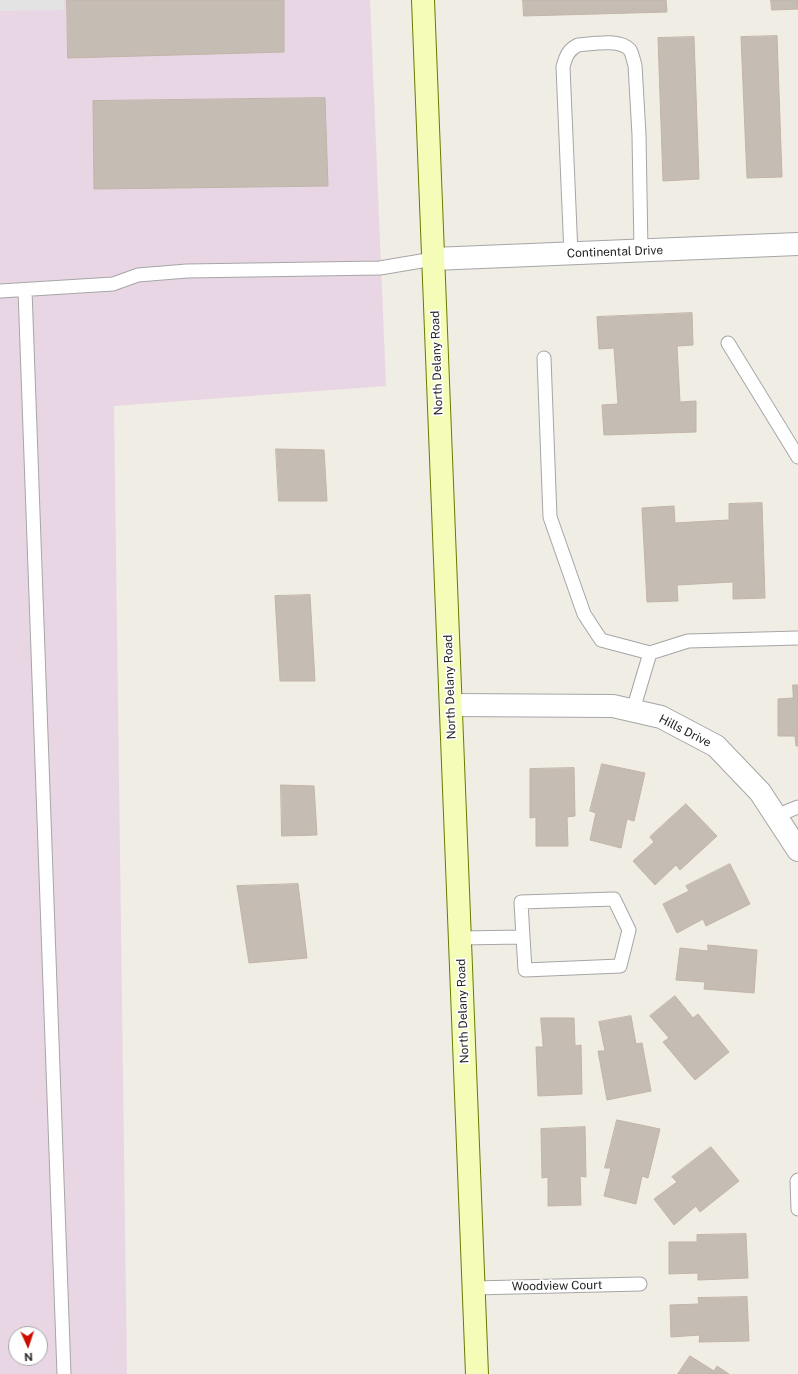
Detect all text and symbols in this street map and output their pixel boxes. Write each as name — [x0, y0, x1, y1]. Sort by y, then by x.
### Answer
street label: Continental Drive — [567, 243, 663, 261]
street label: North Delany Road — [428, 310, 446, 416]
street label: North Delany Road — [441, 634, 459, 740]
street label: Hills Drive — [656, 712, 714, 750]
street label: North Delany Road — [454, 958, 472, 1064]
street label: Woodview Court — [511, 1278, 603, 1294]
north arrow — [8, 1326, 48, 1366]
text: N — [24, 1351, 33, 1363]

